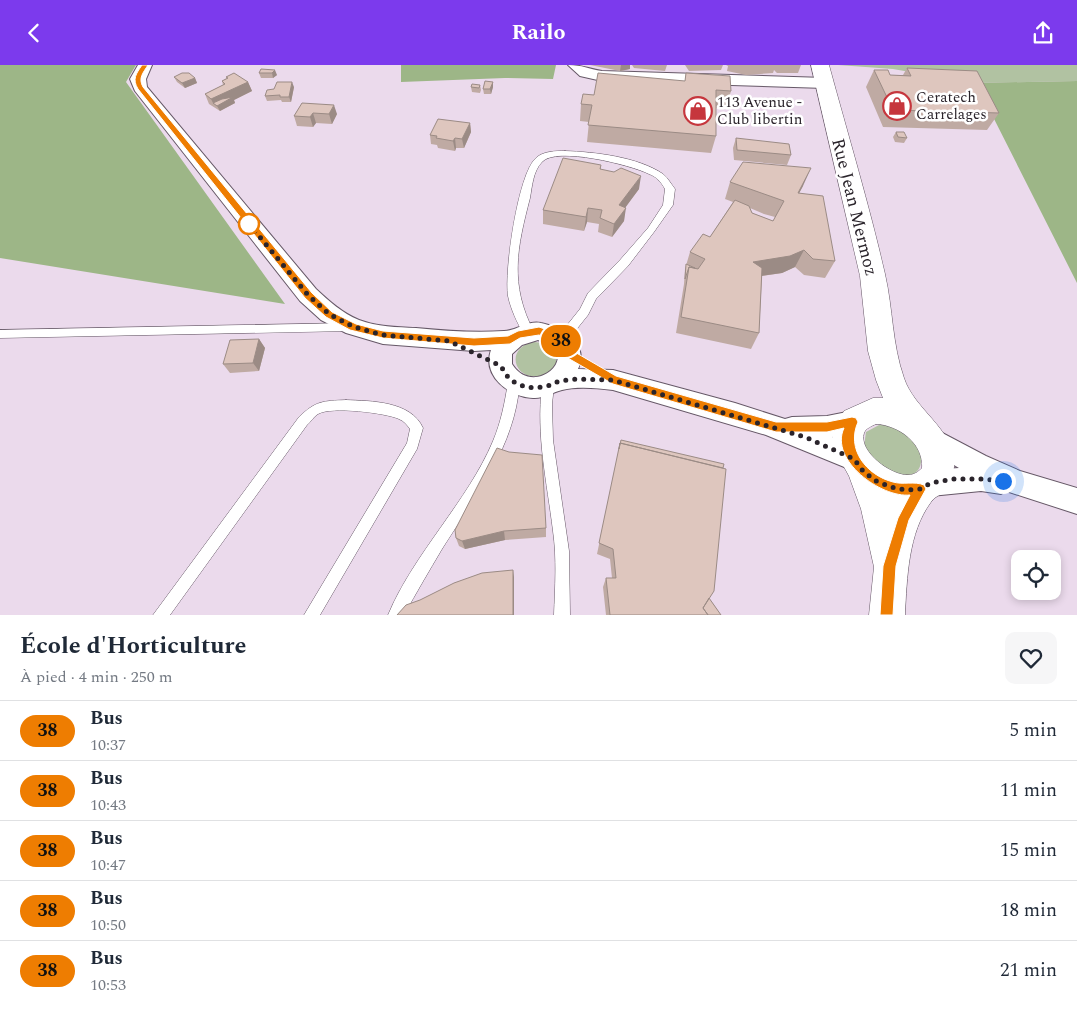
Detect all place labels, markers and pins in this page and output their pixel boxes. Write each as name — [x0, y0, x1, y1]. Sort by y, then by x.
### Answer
place label: Ceratech Carrelages — [916, 86, 987, 126]
place label: 113 Avenue - Club libertin — [717, 91, 803, 131]
shop icon: Ceratech Carrelages — [882, 91, 912, 121]
shop icon: 113 Avenue - Club libertin — [683, 96, 713, 126]
unlabelled marker — [238, 213, 260, 235]

